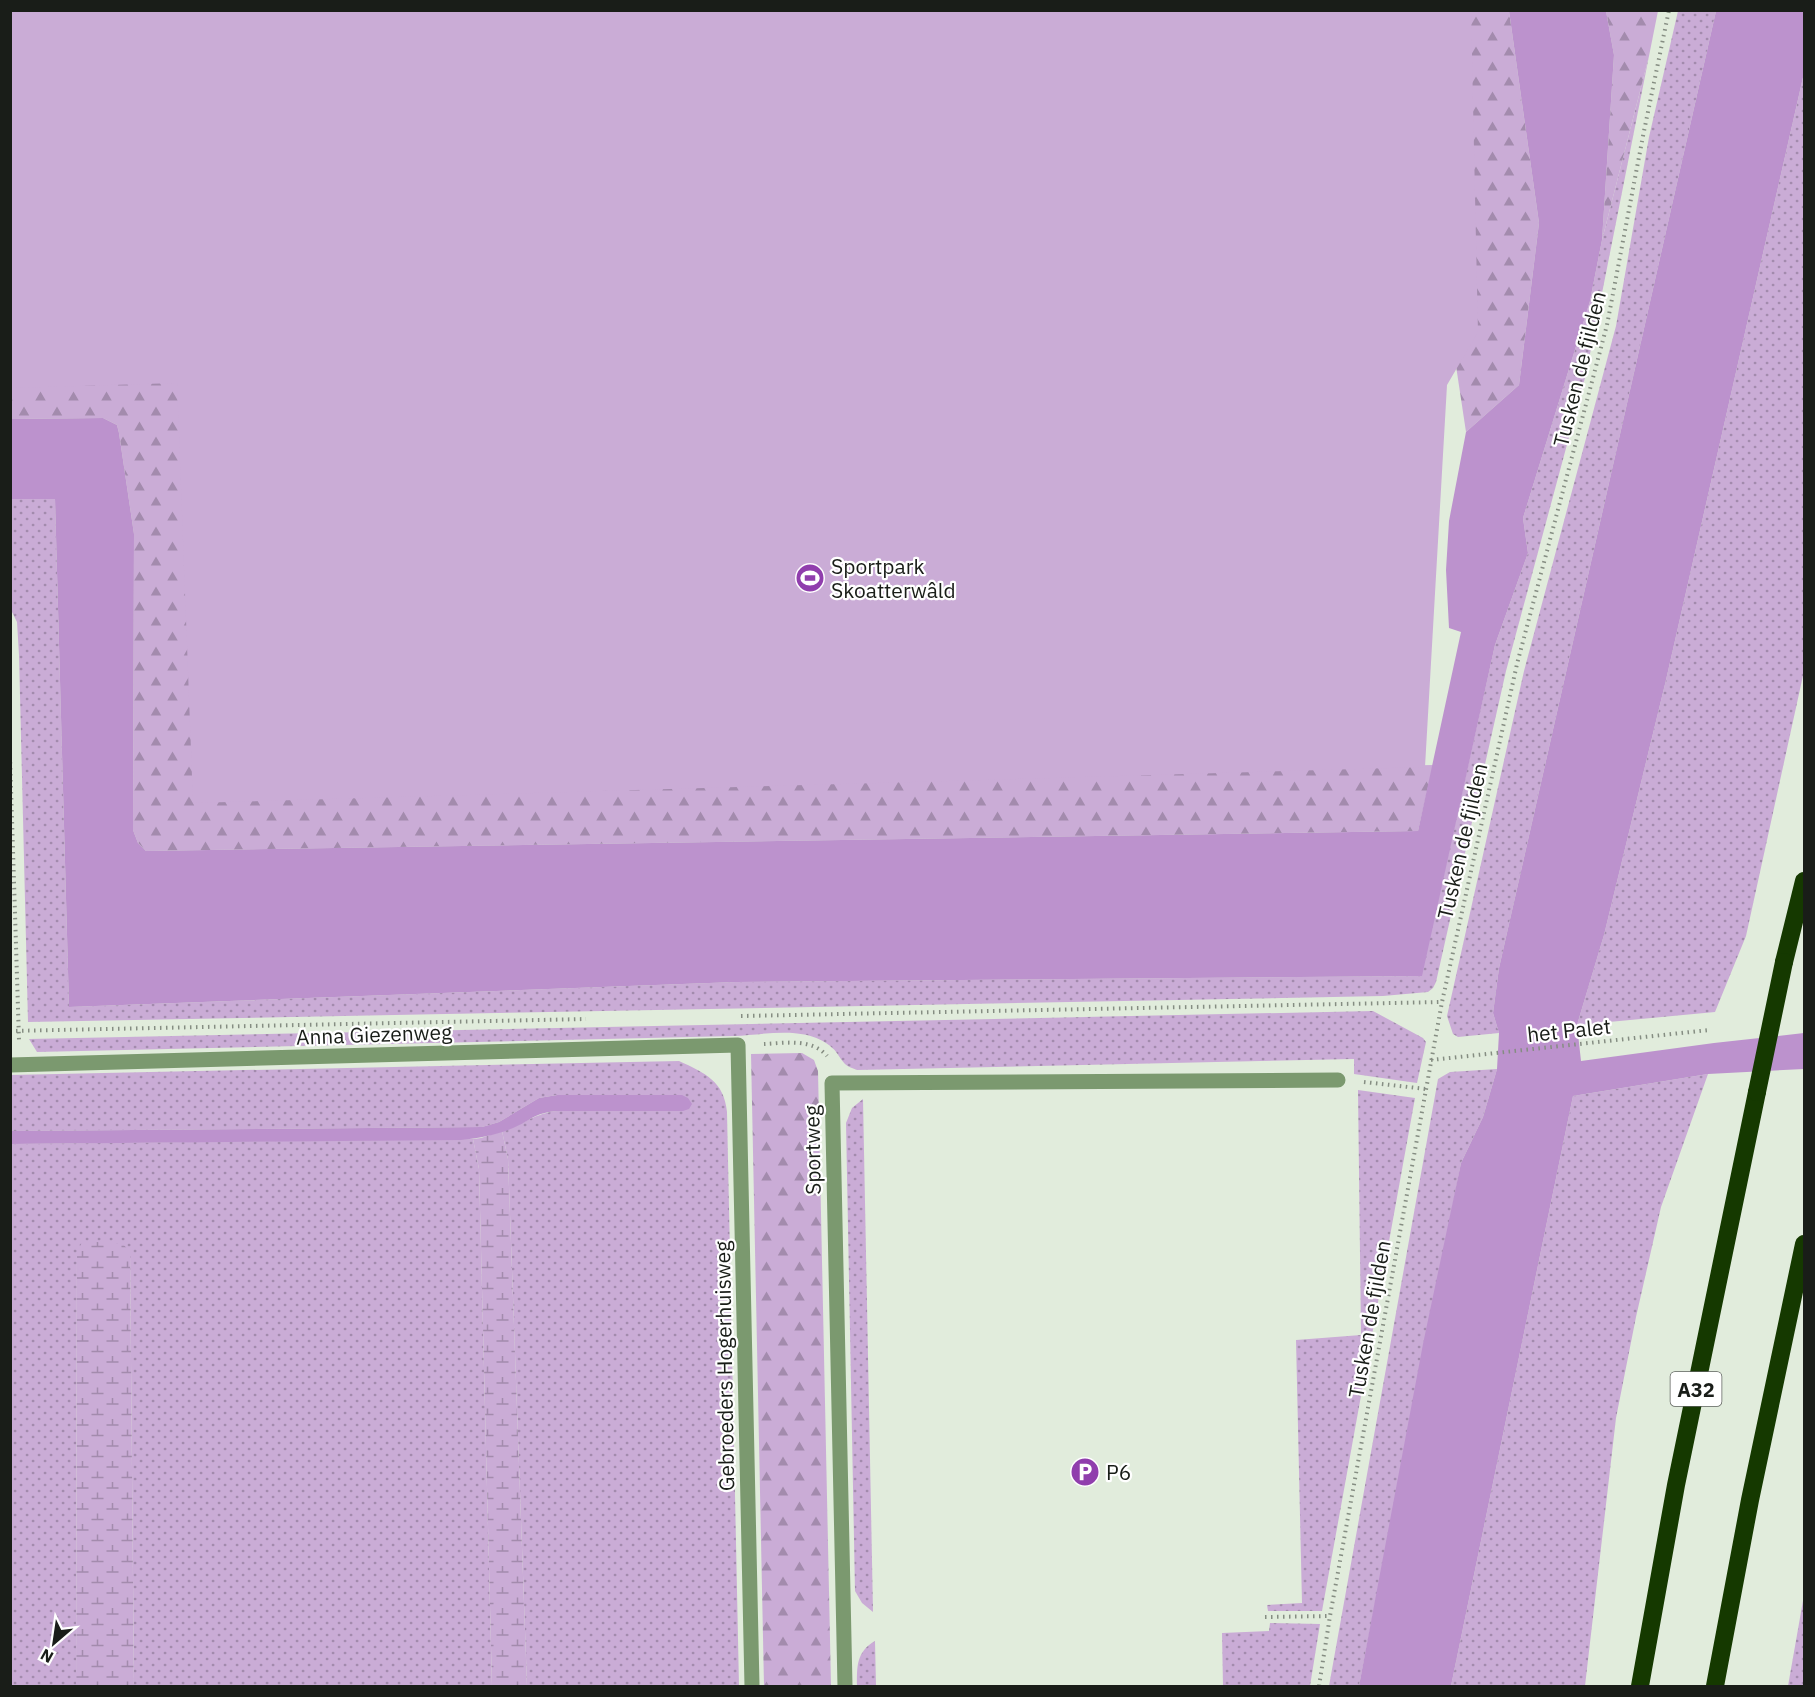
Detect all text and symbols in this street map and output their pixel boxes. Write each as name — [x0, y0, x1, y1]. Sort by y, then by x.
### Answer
street label: Tusken de fjilden — [1546, 288, 1612, 450]
place label: Sportpark Skoatterwâld — [831, 552, 956, 604]
sports icon: Sportpark Skoatterwâld — [794, 562, 826, 594]
street label: Tusken de fjilden — [1430, 760, 1494, 922]
street label: het Palet — [1526, 1012, 1612, 1048]
street label: Anna Giezenweg — [295, 1017, 453, 1051]
street label: Sportweg — [797, 1105, 827, 1195]
street label: Tusken de fjilden — [1341, 1238, 1397, 1400]
street label: Gebroeders Hogerhuisweg — [708, 1241, 740, 1491]
road number: A32 — [1670, 1372, 1722, 1406]
parking icon: P6 — [1069, 1456, 1101, 1488]
place label: P6 — [1106, 1458, 1131, 1486]
north arrow — [24, 1613, 84, 1673]
text: N — [37, 1645, 57, 1668]

